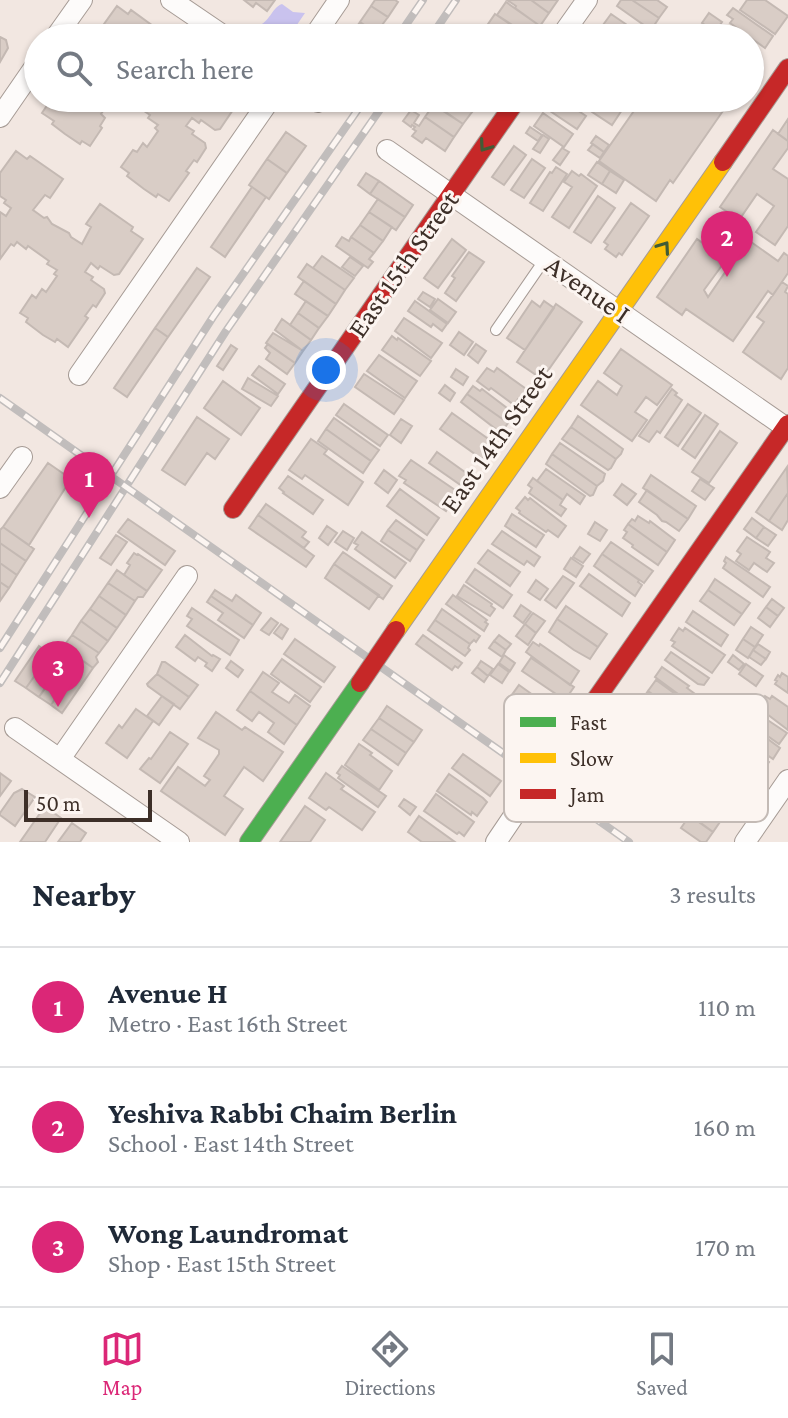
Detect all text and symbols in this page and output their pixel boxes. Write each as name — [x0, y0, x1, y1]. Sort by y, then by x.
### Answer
search box — [24, 24, 764, 112]
icon: search — [52, 46, 96, 90]
text: Search here — [116, 52, 254, 85]
one-way arrow — [480, 138, 495, 152]
street label: East 15th Street — [341, 184, 465, 343]
pin: 2 — [701, 211, 753, 277]
one-way arrow — [654, 241, 669, 255]
street label: Avenue I — [540, 249, 636, 329]
your location — [306, 350, 346, 390]
street label: East 14th Street — [434, 359, 559, 519]
pin: 1 — [63, 452, 115, 518]
pin: 3 — [32, 641, 84, 707]
legend — [504, 694, 768, 822]
text: Fast — [570, 710, 607, 735]
text: Slow — [570, 746, 614, 771]
text: Jam — [568, 782, 605, 807]
scale bar — [24, 786, 152, 822]
text: 50 m — [36, 791, 81, 816]
text: Nearby — [32, 876, 135, 913]
text: 3 results — [669, 880, 756, 909]
text: Avenue H — [108, 976, 228, 1009]
text: 1 — [53, 993, 63, 1022]
text: 110 m — [698, 993, 756, 1022]
text: Metro · East 16th Street — [108, 1009, 347, 1038]
text: Yeshiva Rabbi Chaim Berlin — [108, 1096, 457, 1129]
text: 2 — [51, 1113, 65, 1142]
text: 160 m — [694, 1113, 756, 1142]
text: School · East 14th Street — [108, 1129, 354, 1158]
text: Wong Laundromat — [108, 1216, 348, 1249]
text: 3 — [52, 1233, 64, 1262]
text: 170 m — [695, 1233, 756, 1262]
text: Shop · East 15th Street — [108, 1249, 336, 1278]
tab: Map — [100, 1327, 144, 1400]
tab: Directions — [345, 1327, 436, 1400]
tab: Saved — [636, 1327, 688, 1400]

